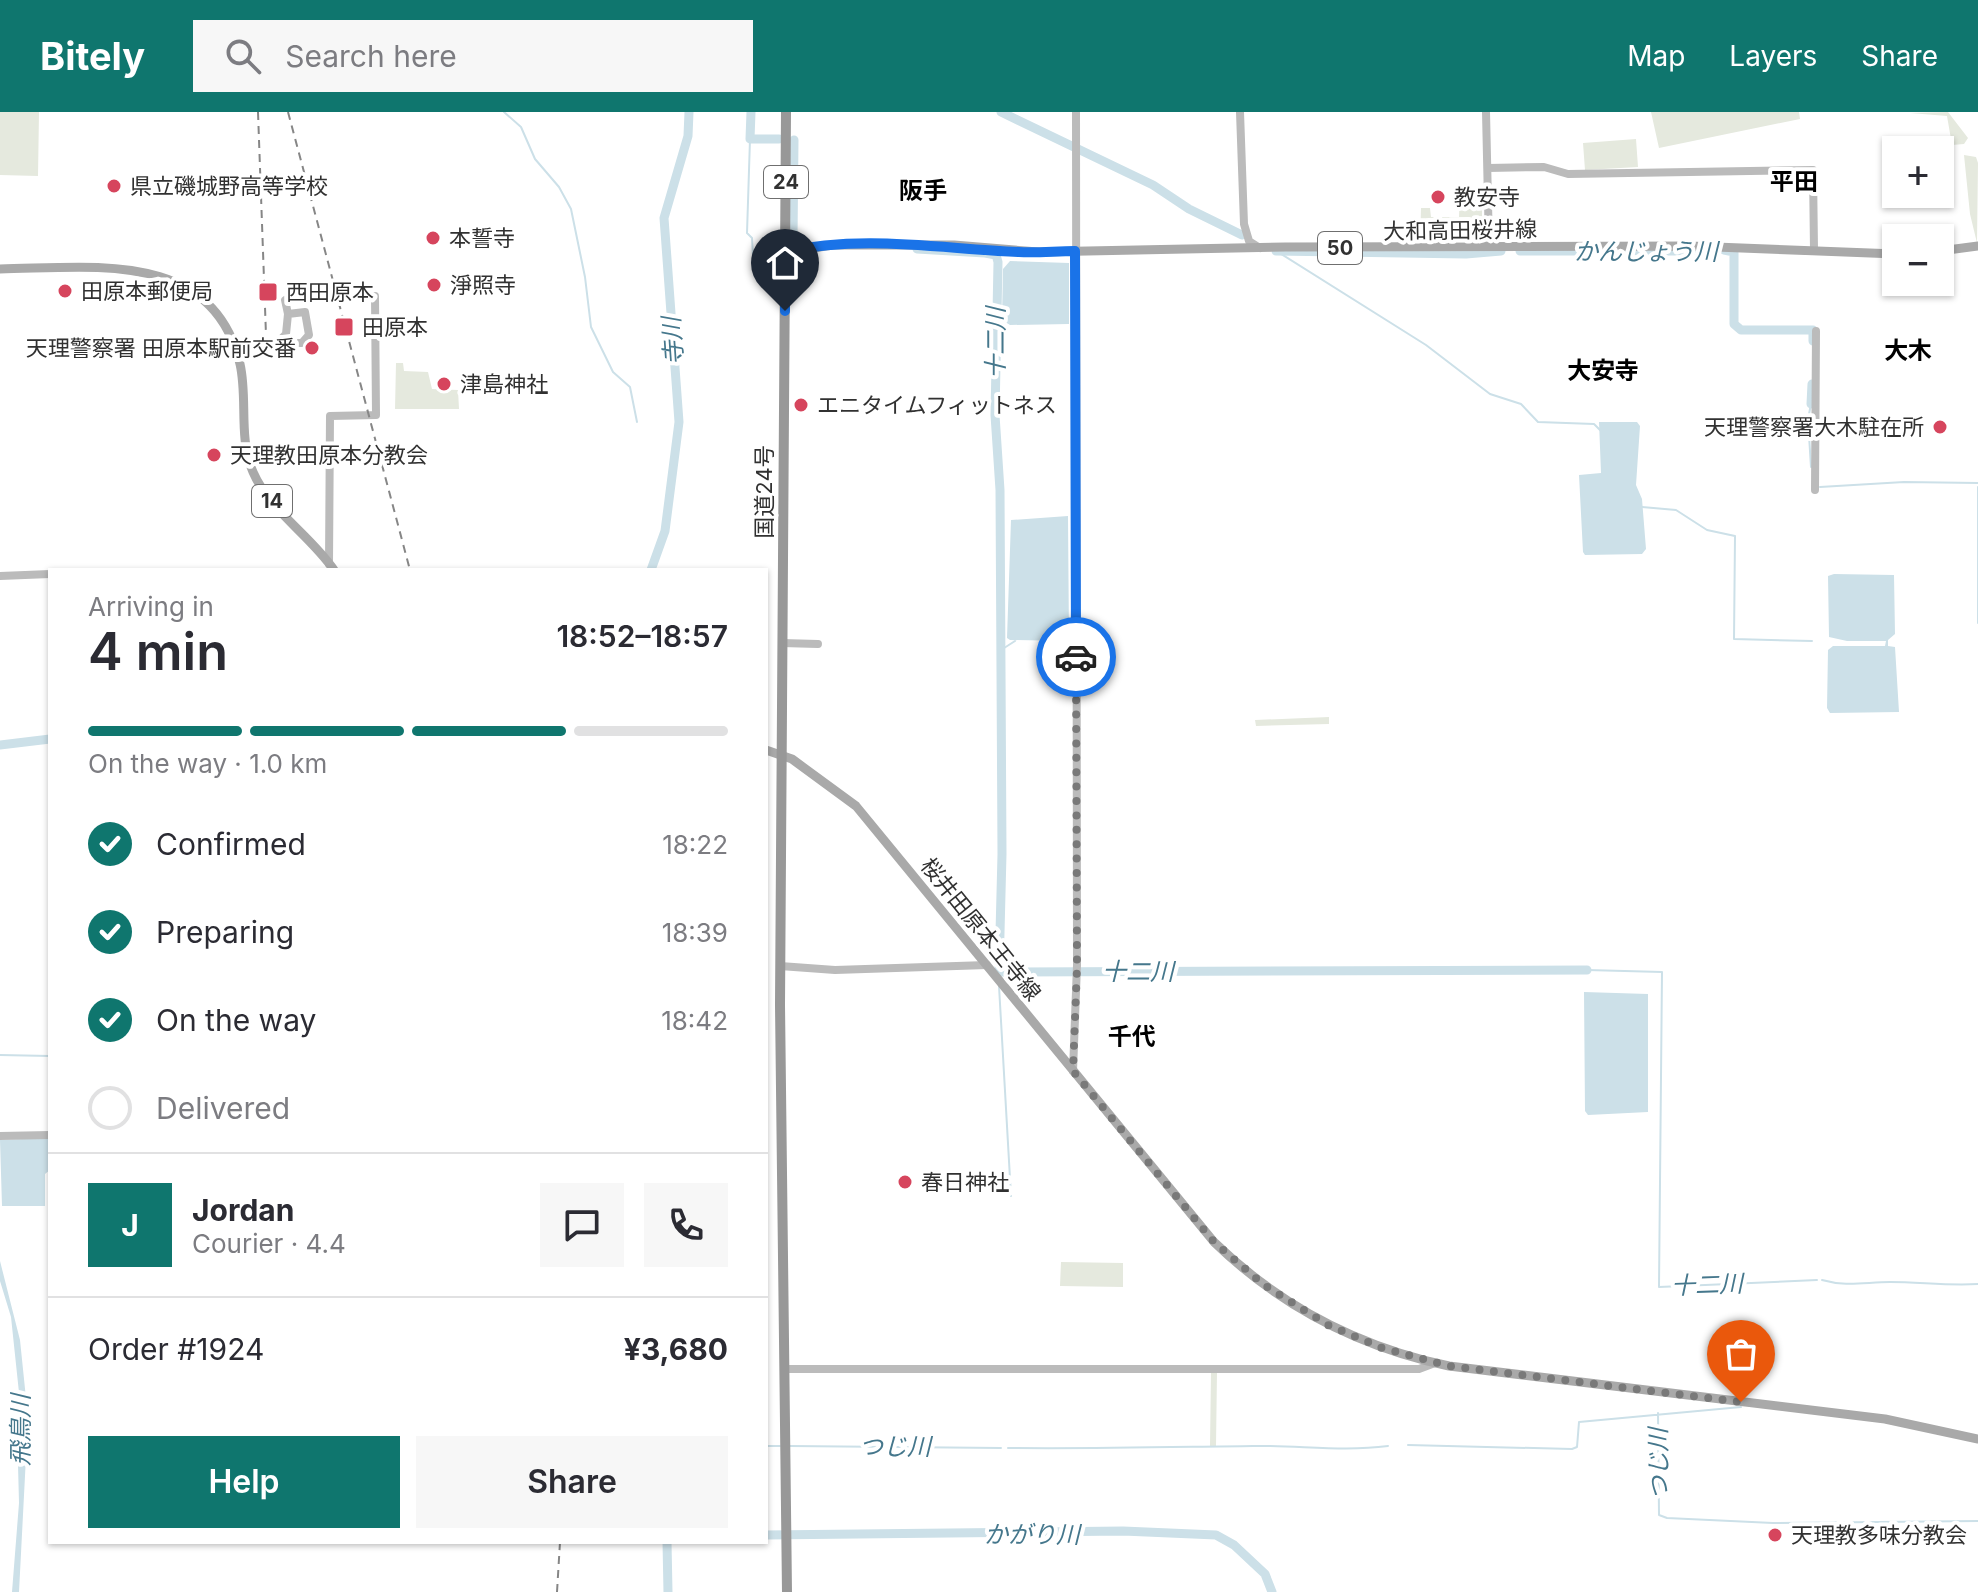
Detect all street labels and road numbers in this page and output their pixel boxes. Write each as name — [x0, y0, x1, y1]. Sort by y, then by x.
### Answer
road number: 24 — [764, 166, 808, 198]
street label: 大和高田桜井線 — [1383, 216, 1537, 244]
road number: 50 — [1318, 232, 1362, 264]
street label: 国道24号 — [751, 445, 777, 539]
road number: 14 — [252, 485, 292, 517]
street label: 桜井田原本王寺線 — [916, 852, 1046, 1006]

